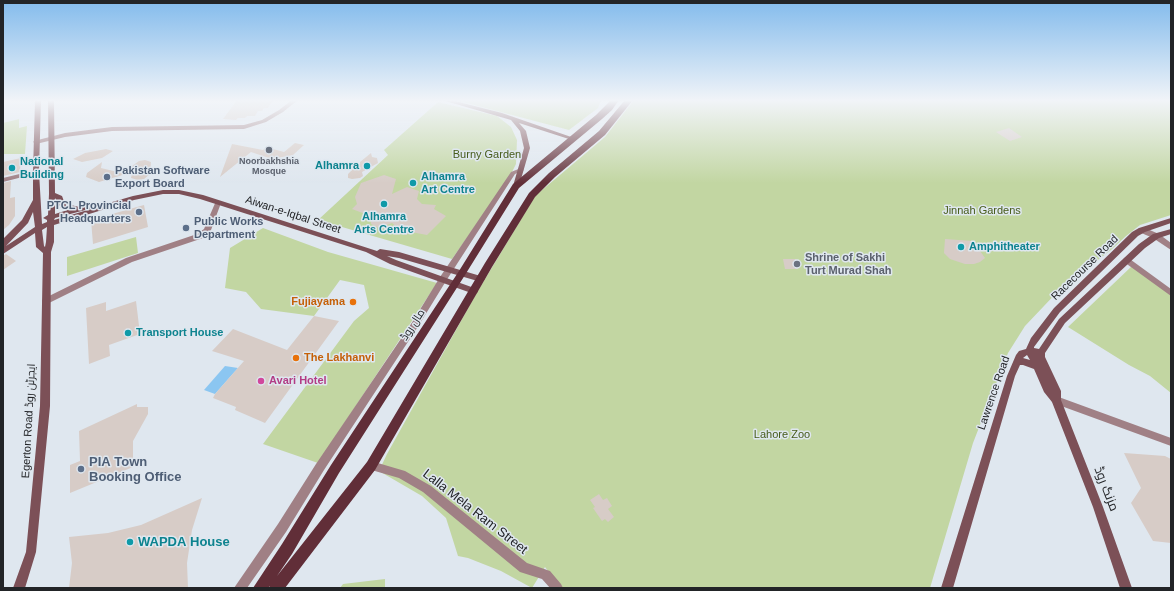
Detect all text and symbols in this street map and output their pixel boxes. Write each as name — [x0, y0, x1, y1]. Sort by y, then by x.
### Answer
marker: Noorbakhshia Mosque — [264, 145, 274, 155]
park label: Burny Garden — [453, 148, 521, 162]
place label: National Building — [20, 155, 64, 181]
place label: Noorbakhshia Mosque — [239, 157, 299, 178]
place label: Alhamra — [315, 159, 359, 173]
marker: Alhamra — [362, 161, 372, 171]
marker: National Building — [7, 163, 17, 173]
place label: Pakistan Software Export Board — [115, 164, 210, 190]
place label: Alhamra Art Centre — [421, 170, 475, 196]
marker: Pakistan Software Export Board — [102, 172, 112, 182]
marker: Alhamra Art Centre — [408, 178, 418, 188]
street label: Aiwan-e-Iqbal Street — [244, 193, 342, 237]
place label: PTCL Provincial Headquarters — [47, 199, 131, 225]
marker: Alhamra Arts Centre — [379, 199, 389, 209]
park label: Jinnah Gardens — [943, 204, 1021, 218]
marker: PTCL Provincial Headquarters — [134, 207, 144, 217]
place label: Alhamra Arts Centre — [354, 210, 414, 236]
place label: Public Works Department — [194, 215, 263, 241]
marker: Public Works Department — [181, 223, 191, 233]
street label: Racecourse Road — [1049, 233, 1121, 303]
place label: Amphitheater — [969, 240, 1040, 254]
marker: Amphitheater — [956, 242, 966, 252]
place label: Shrine of Sakhi Turt Murad Shah — [805, 251, 892, 277]
marker: Shrine of Sakhi Turt Murad Shah — [792, 259, 802, 269]
place label: Fujiayama — [291, 295, 345, 309]
marker: Fujiayama — [348, 297, 358, 307]
street label: مال روڈ — [398, 307, 428, 343]
place label: Transport House — [136, 326, 223, 340]
marker: Transport House — [123, 328, 133, 338]
place label: The Lakhanvi — [304, 351, 374, 365]
marker: The Lakhanvi — [291, 353, 301, 363]
street label: Lawrence Road — [975, 354, 1013, 432]
street label: Egerton Road ایجرٹن روڈ — [19, 363, 39, 479]
place label: Avari Hotel — [269, 374, 327, 388]
marker: Avari Hotel — [256, 376, 266, 386]
park label: Lahore Zoo — [754, 428, 810, 442]
place label: PIA Town Booking Office — [89, 454, 181, 485]
marker: PIA Town Booking Office — [76, 464, 86, 474]
street label: مزنگ روڈ — [1090, 464, 1122, 514]
street label: Lalla Mela Ram Street — [420, 466, 530, 558]
place label: WAPDA House — [138, 534, 230, 550]
marker: WAPDA House — [125, 537, 135, 547]

